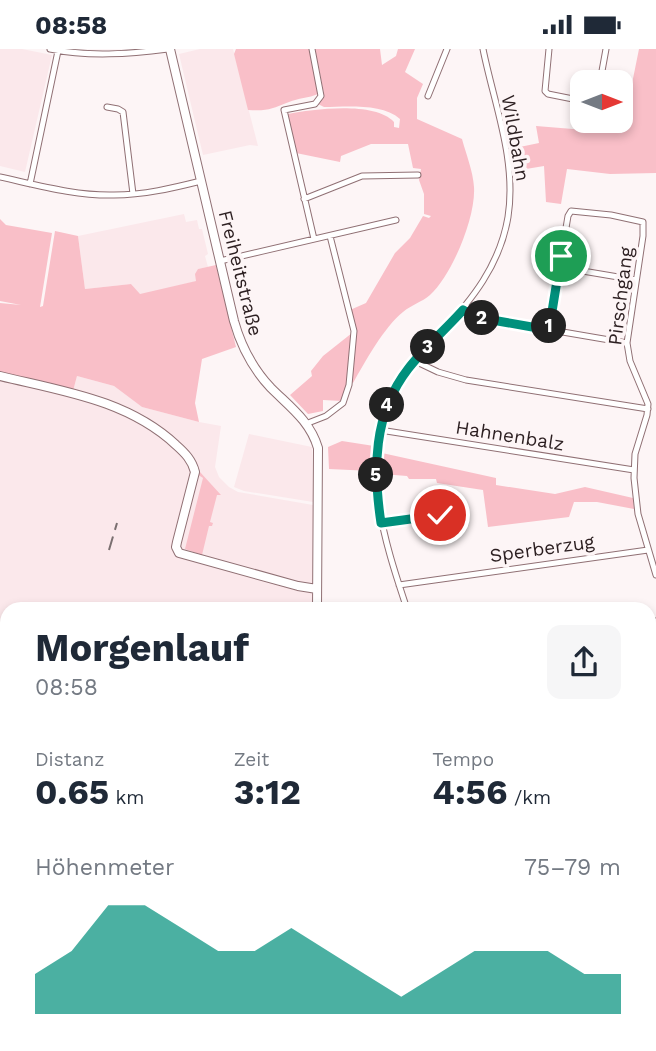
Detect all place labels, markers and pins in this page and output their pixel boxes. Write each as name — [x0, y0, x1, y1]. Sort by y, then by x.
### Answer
pin — [531, 226, 591, 286]
pin: 2 — [464, 301, 500, 335]
pin: 1 — [532, 309, 566, 343]
pin: 3 — [410, 329, 446, 365]
pin: 4 — [370, 387, 404, 423]
pin: 5 — [358, 457, 394, 493]
pin — [410, 485, 470, 545]

